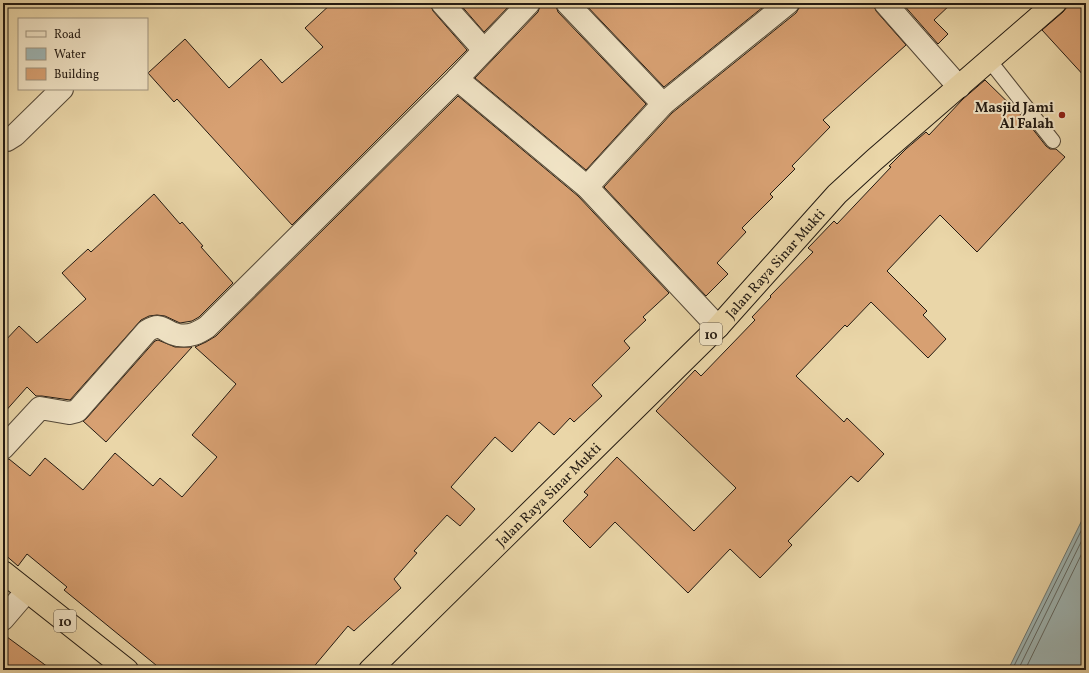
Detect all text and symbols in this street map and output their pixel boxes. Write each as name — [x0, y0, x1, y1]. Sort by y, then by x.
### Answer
legend — [18, 18, 148, 90]
text: Road — [54, 27, 81, 43]
text: Water — [54, 47, 86, 63]
text: Building — [54, 67, 99, 83]
place label: Masjid Jami Al Falah — [975, 99, 1054, 134]
marker: Masjid Jami Al Falah — [1057, 110, 1067, 120]
street label: Jalan Raya Sinar Mukti — [722, 206, 830, 323]
road number: 10 — [700, 323, 722, 345]
street label: Jalan Raya Sinar Mukti — [492, 439, 606, 552]
road number: 10 — [54, 610, 76, 632]

